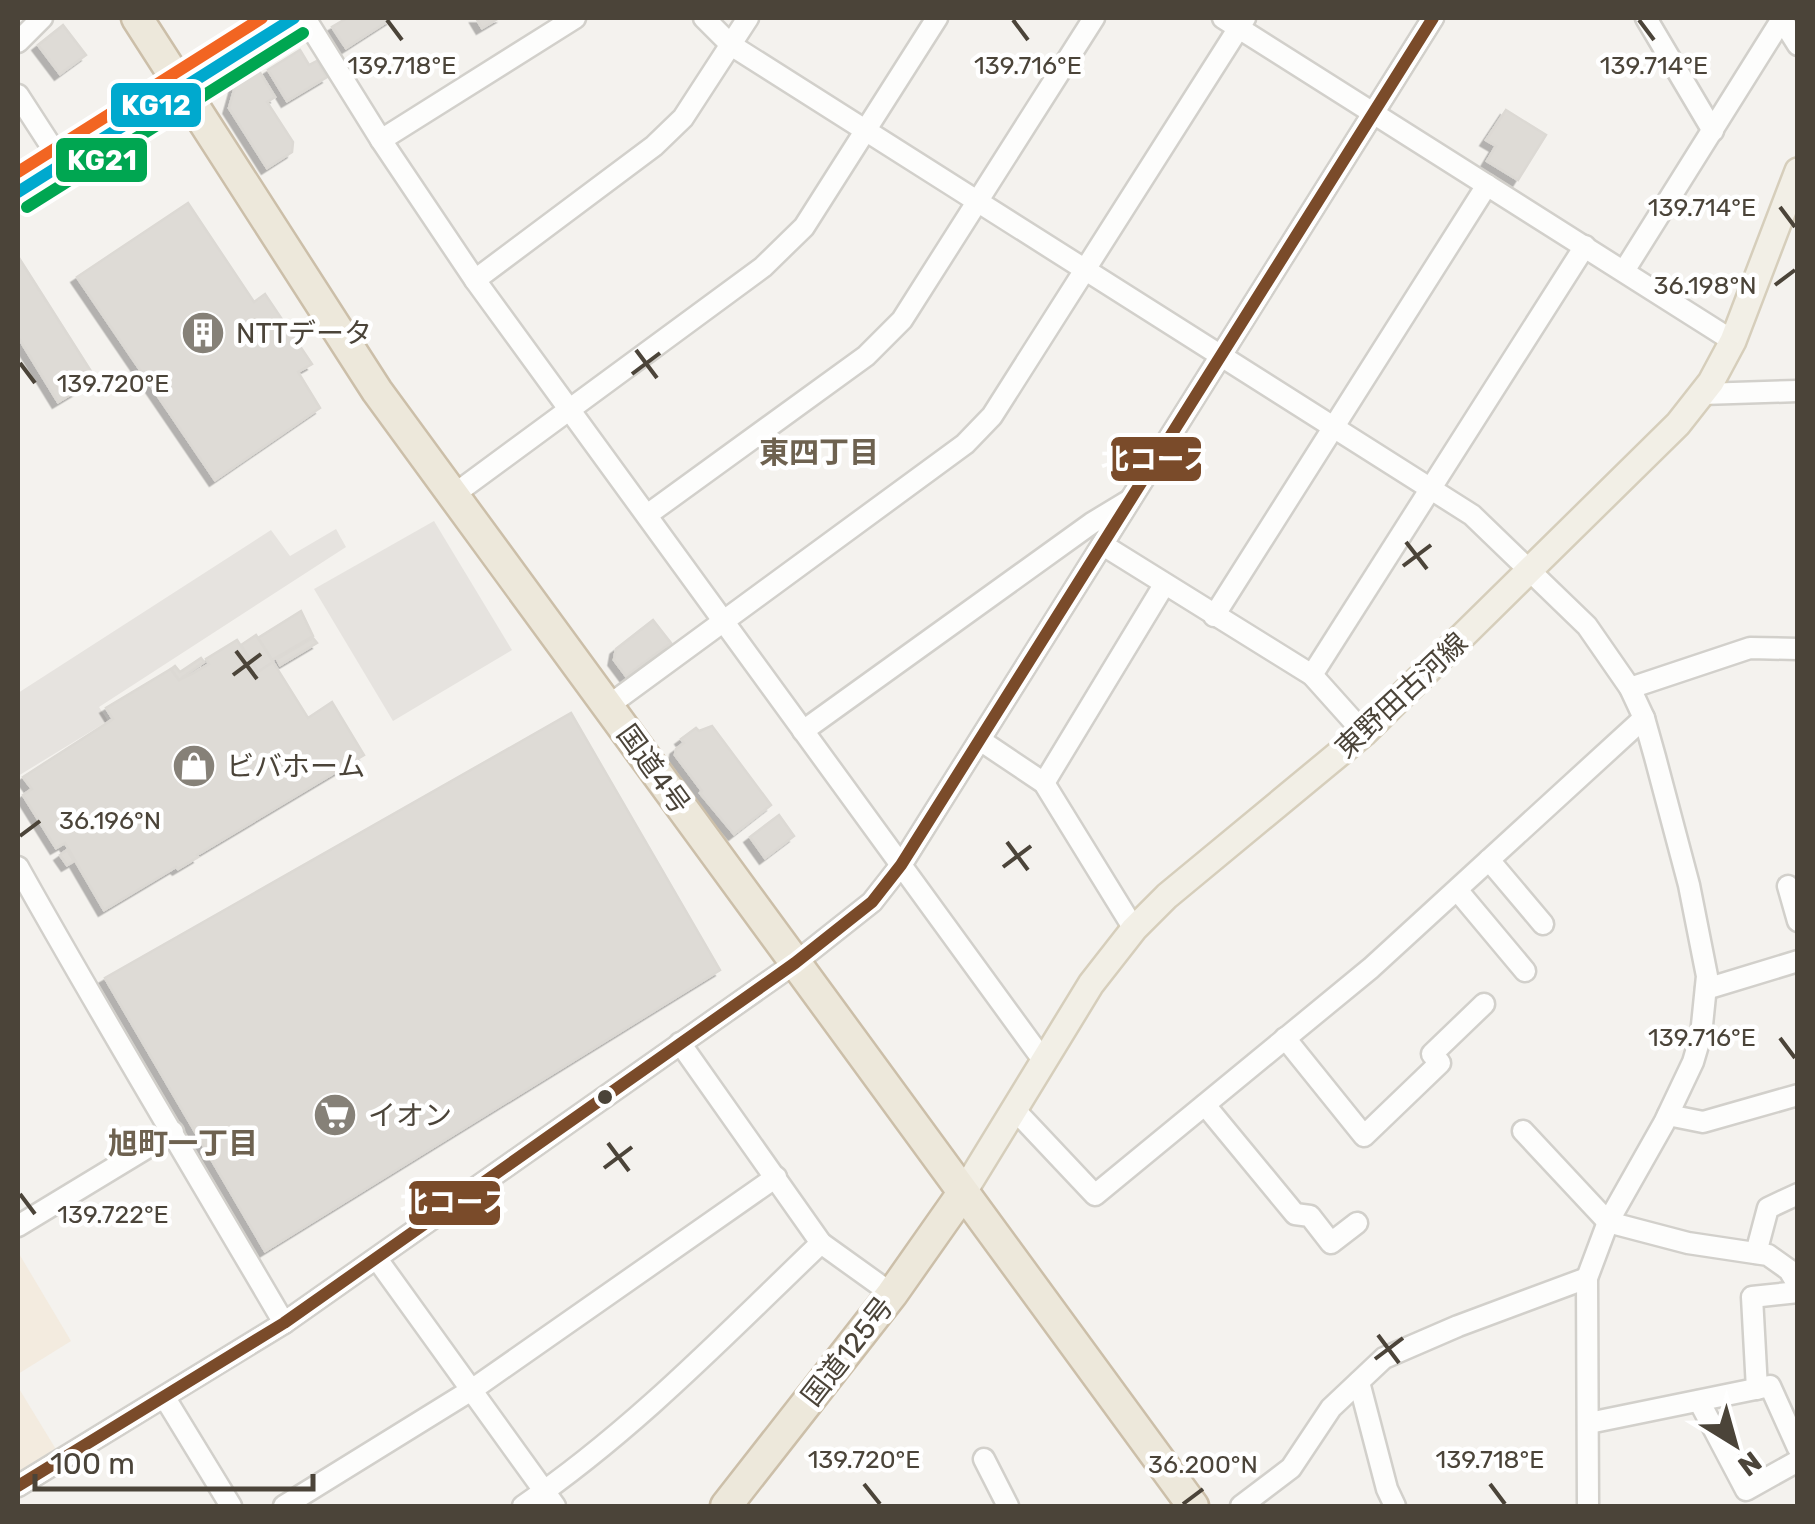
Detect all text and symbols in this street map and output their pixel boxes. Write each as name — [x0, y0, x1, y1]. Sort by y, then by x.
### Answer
text: 139.718°E — [348, 51, 456, 80]
text: 139.716°E — [974, 51, 1082, 80]
text: 139.714°E — [1600, 51, 1708, 80]
line badge: KG12 — [109, 81, 203, 129]
text: KG12 — [121, 89, 191, 122]
line badge: KG21 — [54, 136, 149, 184]
text: KG21 — [67, 144, 137, 177]
text: 139.714°E — [1648, 193, 1756, 222]
text: 36.198°N — [1653, 271, 1757, 300]
building icon: NTTデータ — [180, 310, 226, 356]
place label: NTTデータ — [236, 317, 372, 350]
text: 139.720°E — [57, 369, 169, 398]
district label: 東四丁目 — [759, 435, 879, 471]
line badge: 北コース — [1109, 435, 1203, 483]
text: 北コース — [1101, 443, 1211, 476]
street label: 東野田古河線 — [1329, 626, 1474, 765]
street label: 国道4号 — [610, 719, 697, 820]
shop icon: ビバホーム — [171, 743, 217, 789]
place label: ビバホーム — [226, 750, 365, 783]
text: 36.196°N — [59, 806, 161, 835]
text: 139.716°E — [1648, 1023, 1756, 1052]
unlabelled marker — [595, 1087, 615, 1107]
supermarket icon: イオン — [312, 1092, 358, 1138]
place label: イオン — [368, 1099, 452, 1132]
district label: 旭町一丁目 — [108, 1126, 258, 1162]
line badge: 北コース — [407, 1179, 502, 1227]
text: 北コース — [400, 1186, 510, 1219]
text: 139.722°E — [57, 1200, 169, 1229]
street label: 国道125号 — [795, 1290, 900, 1412]
north arrow — [1685, 1394, 1785, 1494]
scale bar — [35, 1429, 312, 1491]
text: N — [1732, 1444, 1768, 1483]
text: 139.720°E — [808, 1445, 920, 1474]
text: 139.718°E — [1436, 1445, 1544, 1474]
text: 100 m — [50, 1446, 135, 1482]
text: 36.200°N — [1148, 1450, 1258, 1479]

